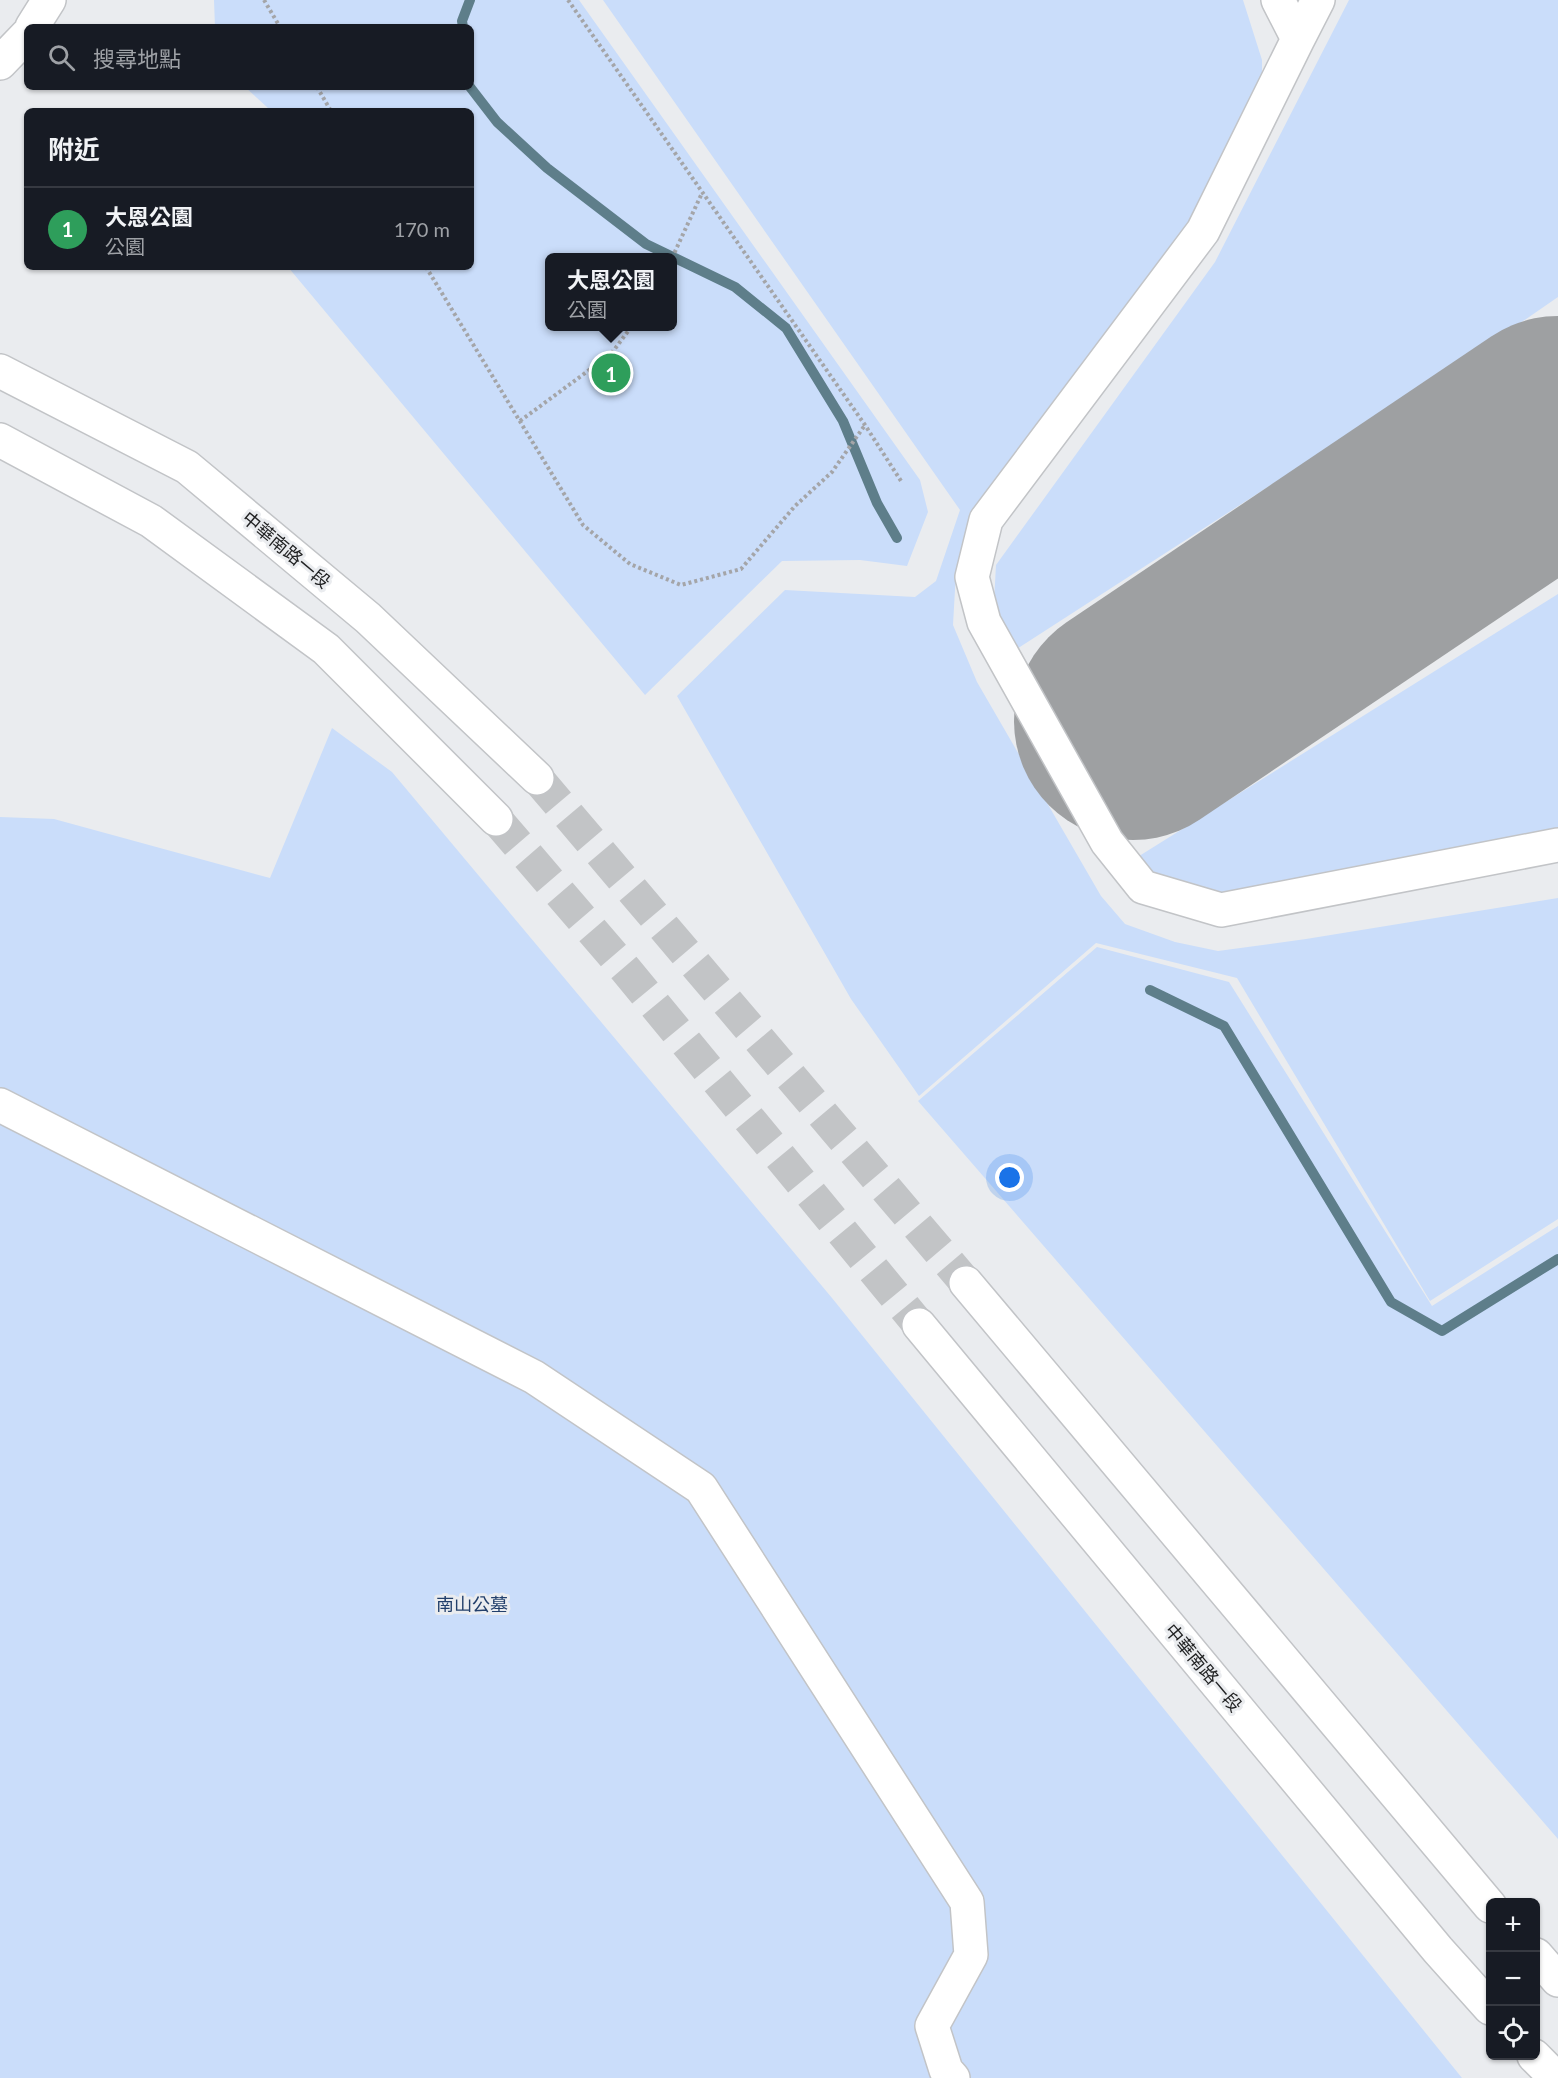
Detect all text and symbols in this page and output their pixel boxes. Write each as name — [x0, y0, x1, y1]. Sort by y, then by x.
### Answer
search box — [24, 24, 474, 90]
icon: search — [45, 41, 78, 74]
text: 搜尋地點 — [93, 45, 181, 72]
text: 附近 — [48, 133, 100, 165]
text: 大恩公園 — [105, 203, 193, 230]
text: 1 — [62, 217, 73, 241]
text: 170 m — [394, 217, 450, 241]
text: 公園 — [105, 234, 145, 258]
popup — [545, 253, 677, 331]
text: 大恩公園 — [567, 266, 655, 293]
text: 公園 — [567, 297, 607, 321]
pin: 1 — [592, 350, 630, 395]
street label: 中華南路一段 — [238, 506, 335, 592]
your location — [995, 1163, 1024, 1192]
park label: 南山公墓 — [436, 1593, 508, 1615]
street label: 中華南路一段 — [1161, 1619, 1247, 1716]
map controls — [1486, 1898, 1540, 2060]
button: + — [1486, 1898, 1540, 1952]
button: − — [1486, 1952, 1540, 2006]
button: locate — [1486, 2006, 1540, 2060]

